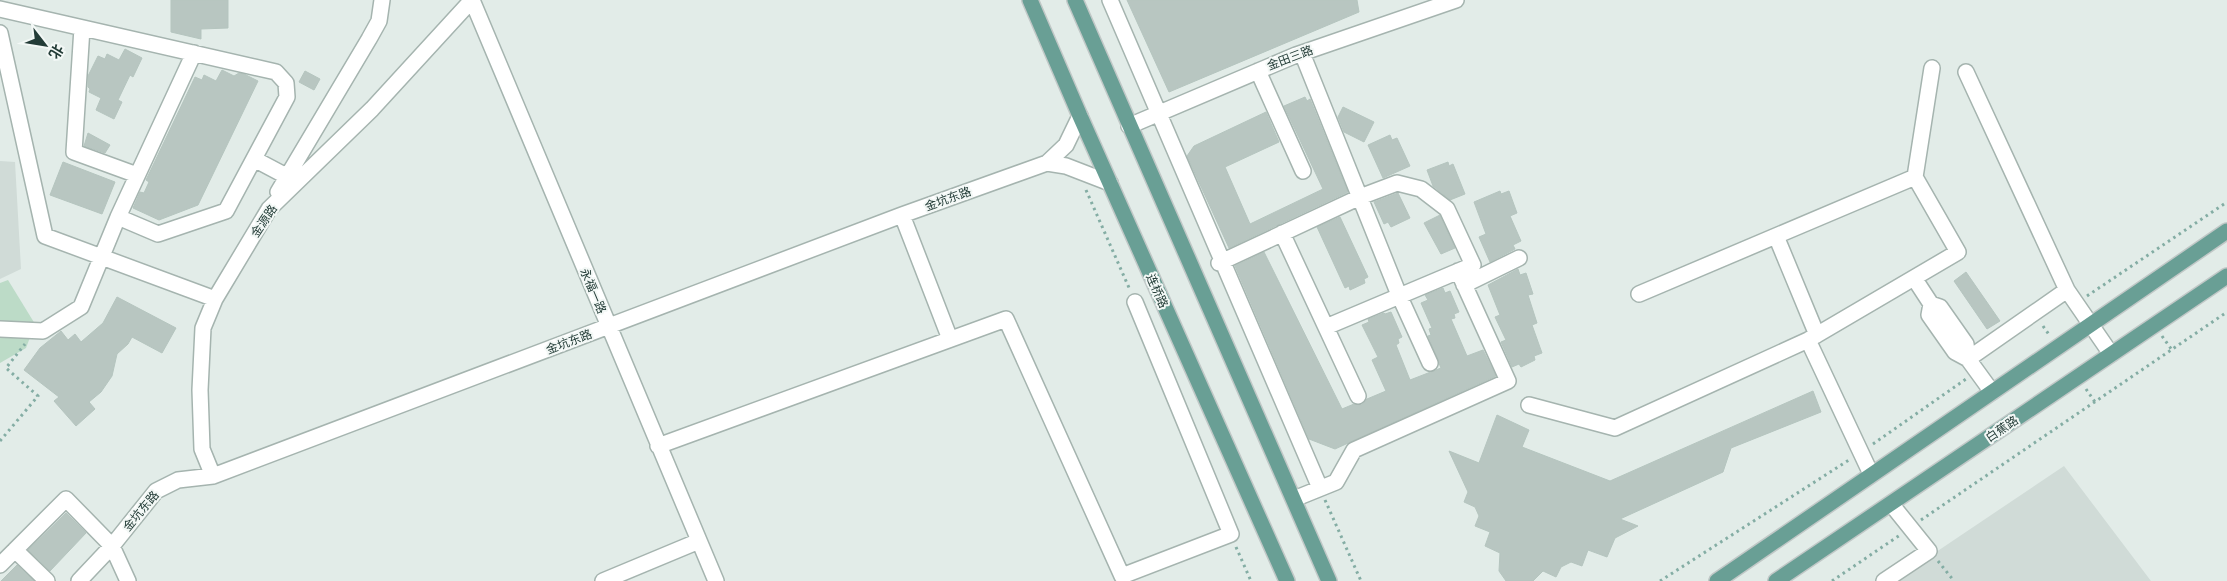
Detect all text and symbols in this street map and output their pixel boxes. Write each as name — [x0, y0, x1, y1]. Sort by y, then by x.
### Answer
north arrow — [20, 20, 70, 70]
text: 北 — [45, 41, 67, 62]
street label: 金田三路 — [1265, 42, 1315, 74]
street label: 金坑东路 — [923, 183, 973, 215]
street label: 金源路 — [247, 202, 281, 240]
street label: 永福一路 — [576, 266, 610, 316]
street label: 连桥路 — [1142, 271, 1172, 311]
street label: 金坑东路 — [544, 326, 594, 358]
street label: 白蕉路 — [1983, 412, 2021, 446]
street label: 金坑东路 — [119, 487, 163, 535]

